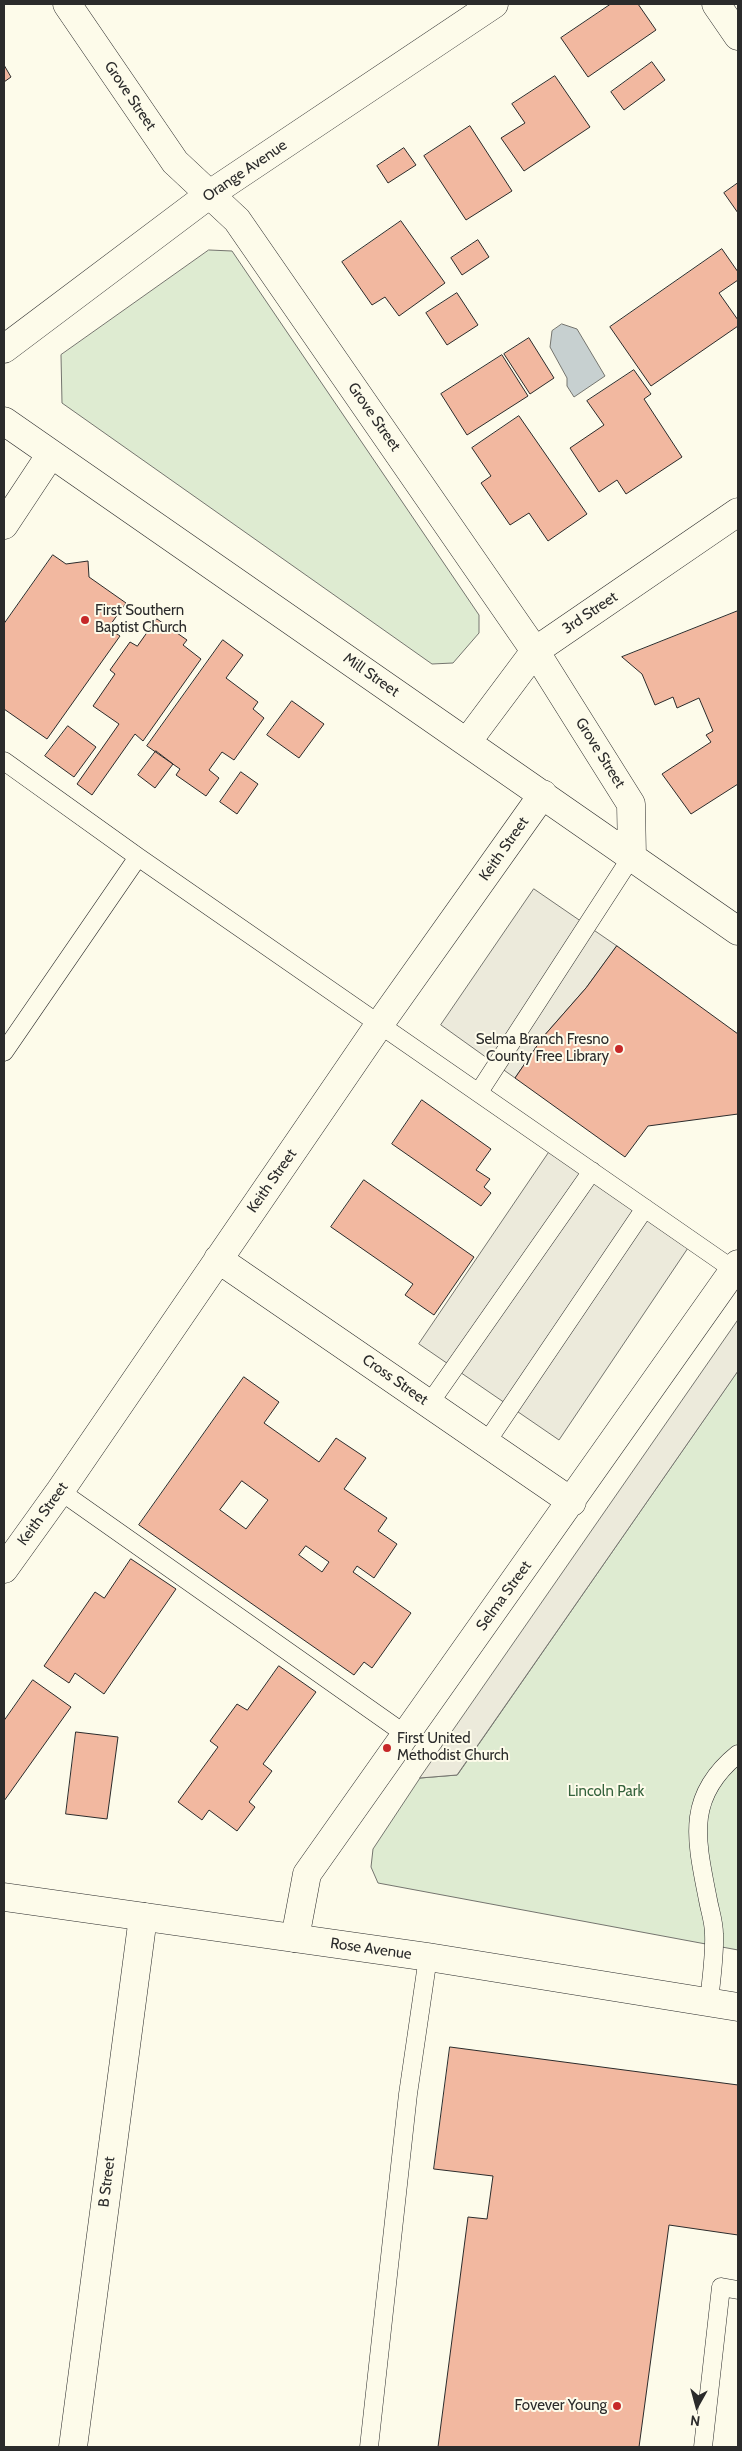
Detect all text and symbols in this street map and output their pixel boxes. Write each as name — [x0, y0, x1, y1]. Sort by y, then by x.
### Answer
street label: Grove Street — [100, 58, 160, 134]
street label: Orange Avenue — [199, 136, 291, 206]
street label: Grove Street — [344, 379, 404, 455]
street label: 3rd Street — [559, 588, 621, 638]
place label: First Southern Baptist Church — [95, 602, 187, 637]
marker: First Southern Baptist Church — [79, 614, 91, 626]
street label: Mill Street — [340, 649, 402, 701]
street label: Grove Street — [571, 715, 629, 791]
street label: Keith Street — [475, 814, 533, 884]
place label: Selma Branch Fresno County Free Library — [476, 1031, 609, 1066]
marker: Selma Branch Fresno County Free Library — [613, 1043, 625, 1055]
street label: Keith Street — [243, 1146, 301, 1216]
street label: Cross Street — [359, 1351, 431, 1409]
street label: Keith Street — [14, 1479, 72, 1549]
street label: Selma Street — [473, 1557, 535, 1635]
place label: First United Methodist Church — [397, 1730, 509, 1765]
marker: First United Methodist Church — [381, 1742, 393, 1754]
park label: Lincoln Park — [568, 1783, 644, 1801]
street label: Rose Avenue — [329, 1934, 413, 1964]
street label: B Street — [95, 2156, 119, 2208]
north arrow — [672, 2381, 722, 2431]
place label: Fovever Young — [515, 2397, 607, 2415]
marker: Fovever Young — [611, 2400, 623, 2412]
text: N — [689, 2411, 701, 2430]

